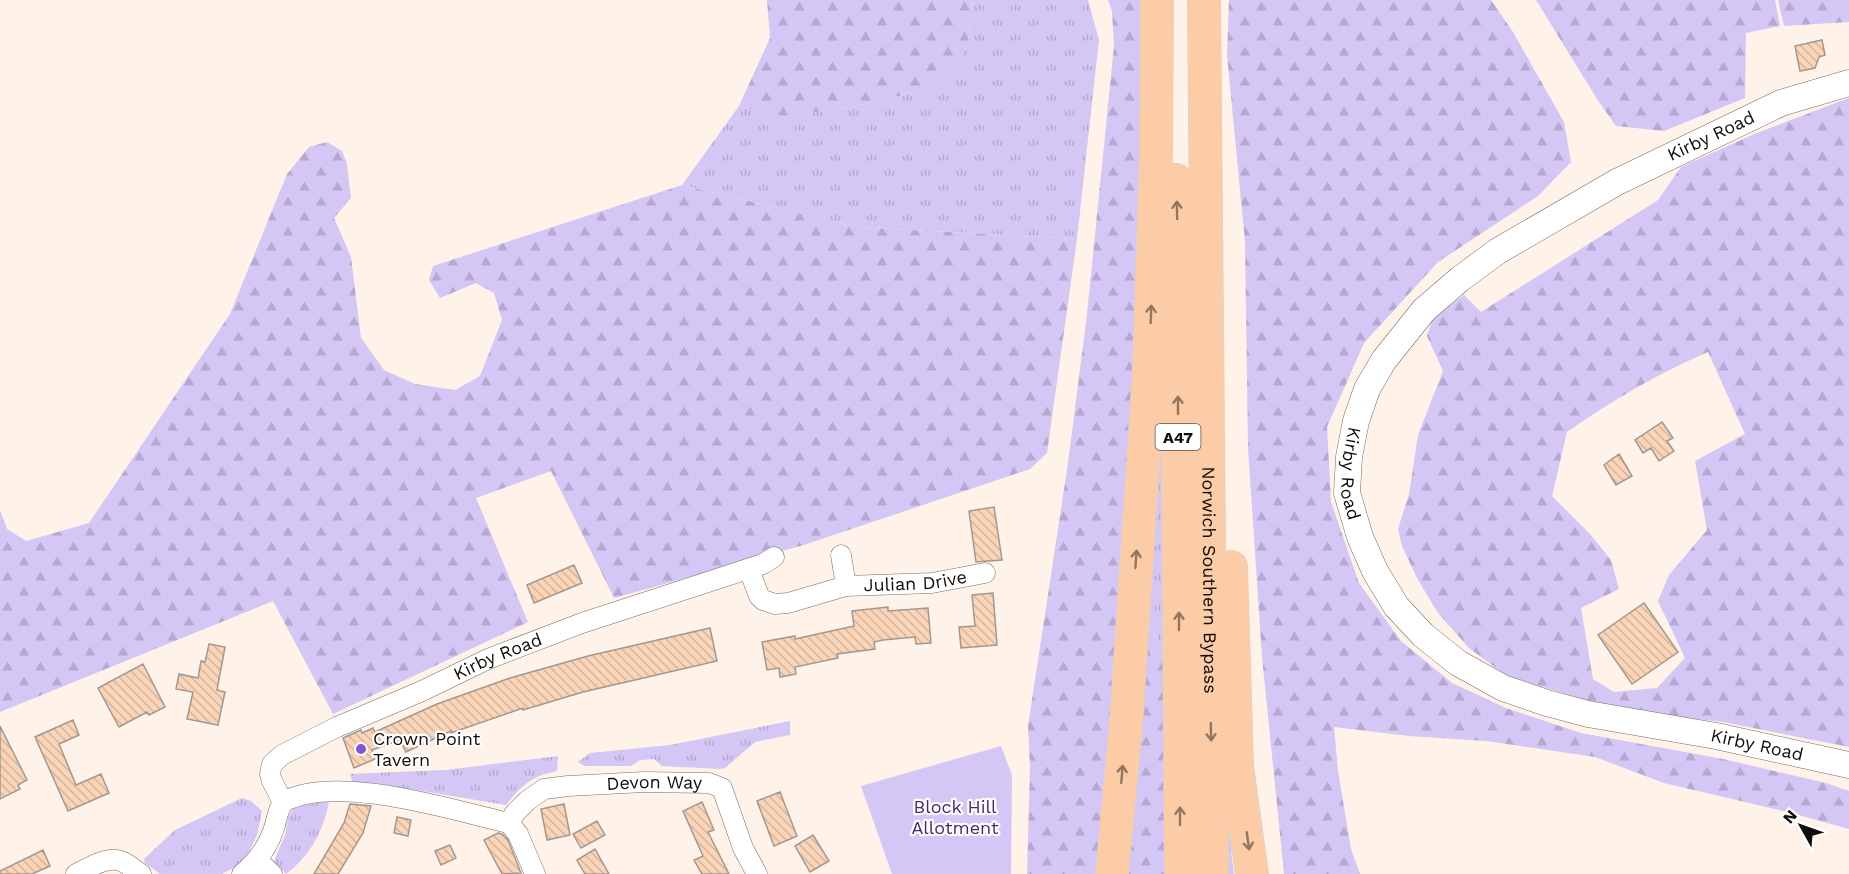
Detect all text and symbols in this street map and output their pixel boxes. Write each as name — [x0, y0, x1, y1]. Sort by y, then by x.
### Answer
street label: Kirby Road — [1664, 106, 1758, 165]
one-way arrow — [1171, 200, 1183, 220]
one-way arrow — [1145, 304, 1156, 324]
one-way arrow — [1172, 395, 1184, 415]
road number: A47 — [1156, 424, 1200, 450]
street label: Kirby Road — [1336, 425, 1366, 522]
street label: Norwich Southern Bypass — [1198, 466, 1221, 694]
one-way arrow — [1131, 549, 1142, 569]
street label: Julian Drive — [863, 566, 968, 595]
one-way arrow — [1173, 611, 1185, 631]
street label: Kirby Road — [450, 628, 545, 684]
one-way arrow — [1205, 722, 1217, 742]
street label: Kirby Road — [1709, 724, 1805, 765]
place label: Crown Point Tavern — [373, 728, 481, 770]
marker: Crown Point Tavern — [354, 742, 368, 756]
one-way arrow — [1117, 765, 1128, 784]
street label: Devon Way — [606, 771, 703, 794]
park label: Block Hill Allotment — [911, 796, 999, 838]
north arrow — [1771, 796, 1831, 856]
one-way arrow — [1174, 806, 1186, 826]
text: N — [1779, 806, 1801, 827]
one-way arrow — [1242, 831, 1253, 851]

